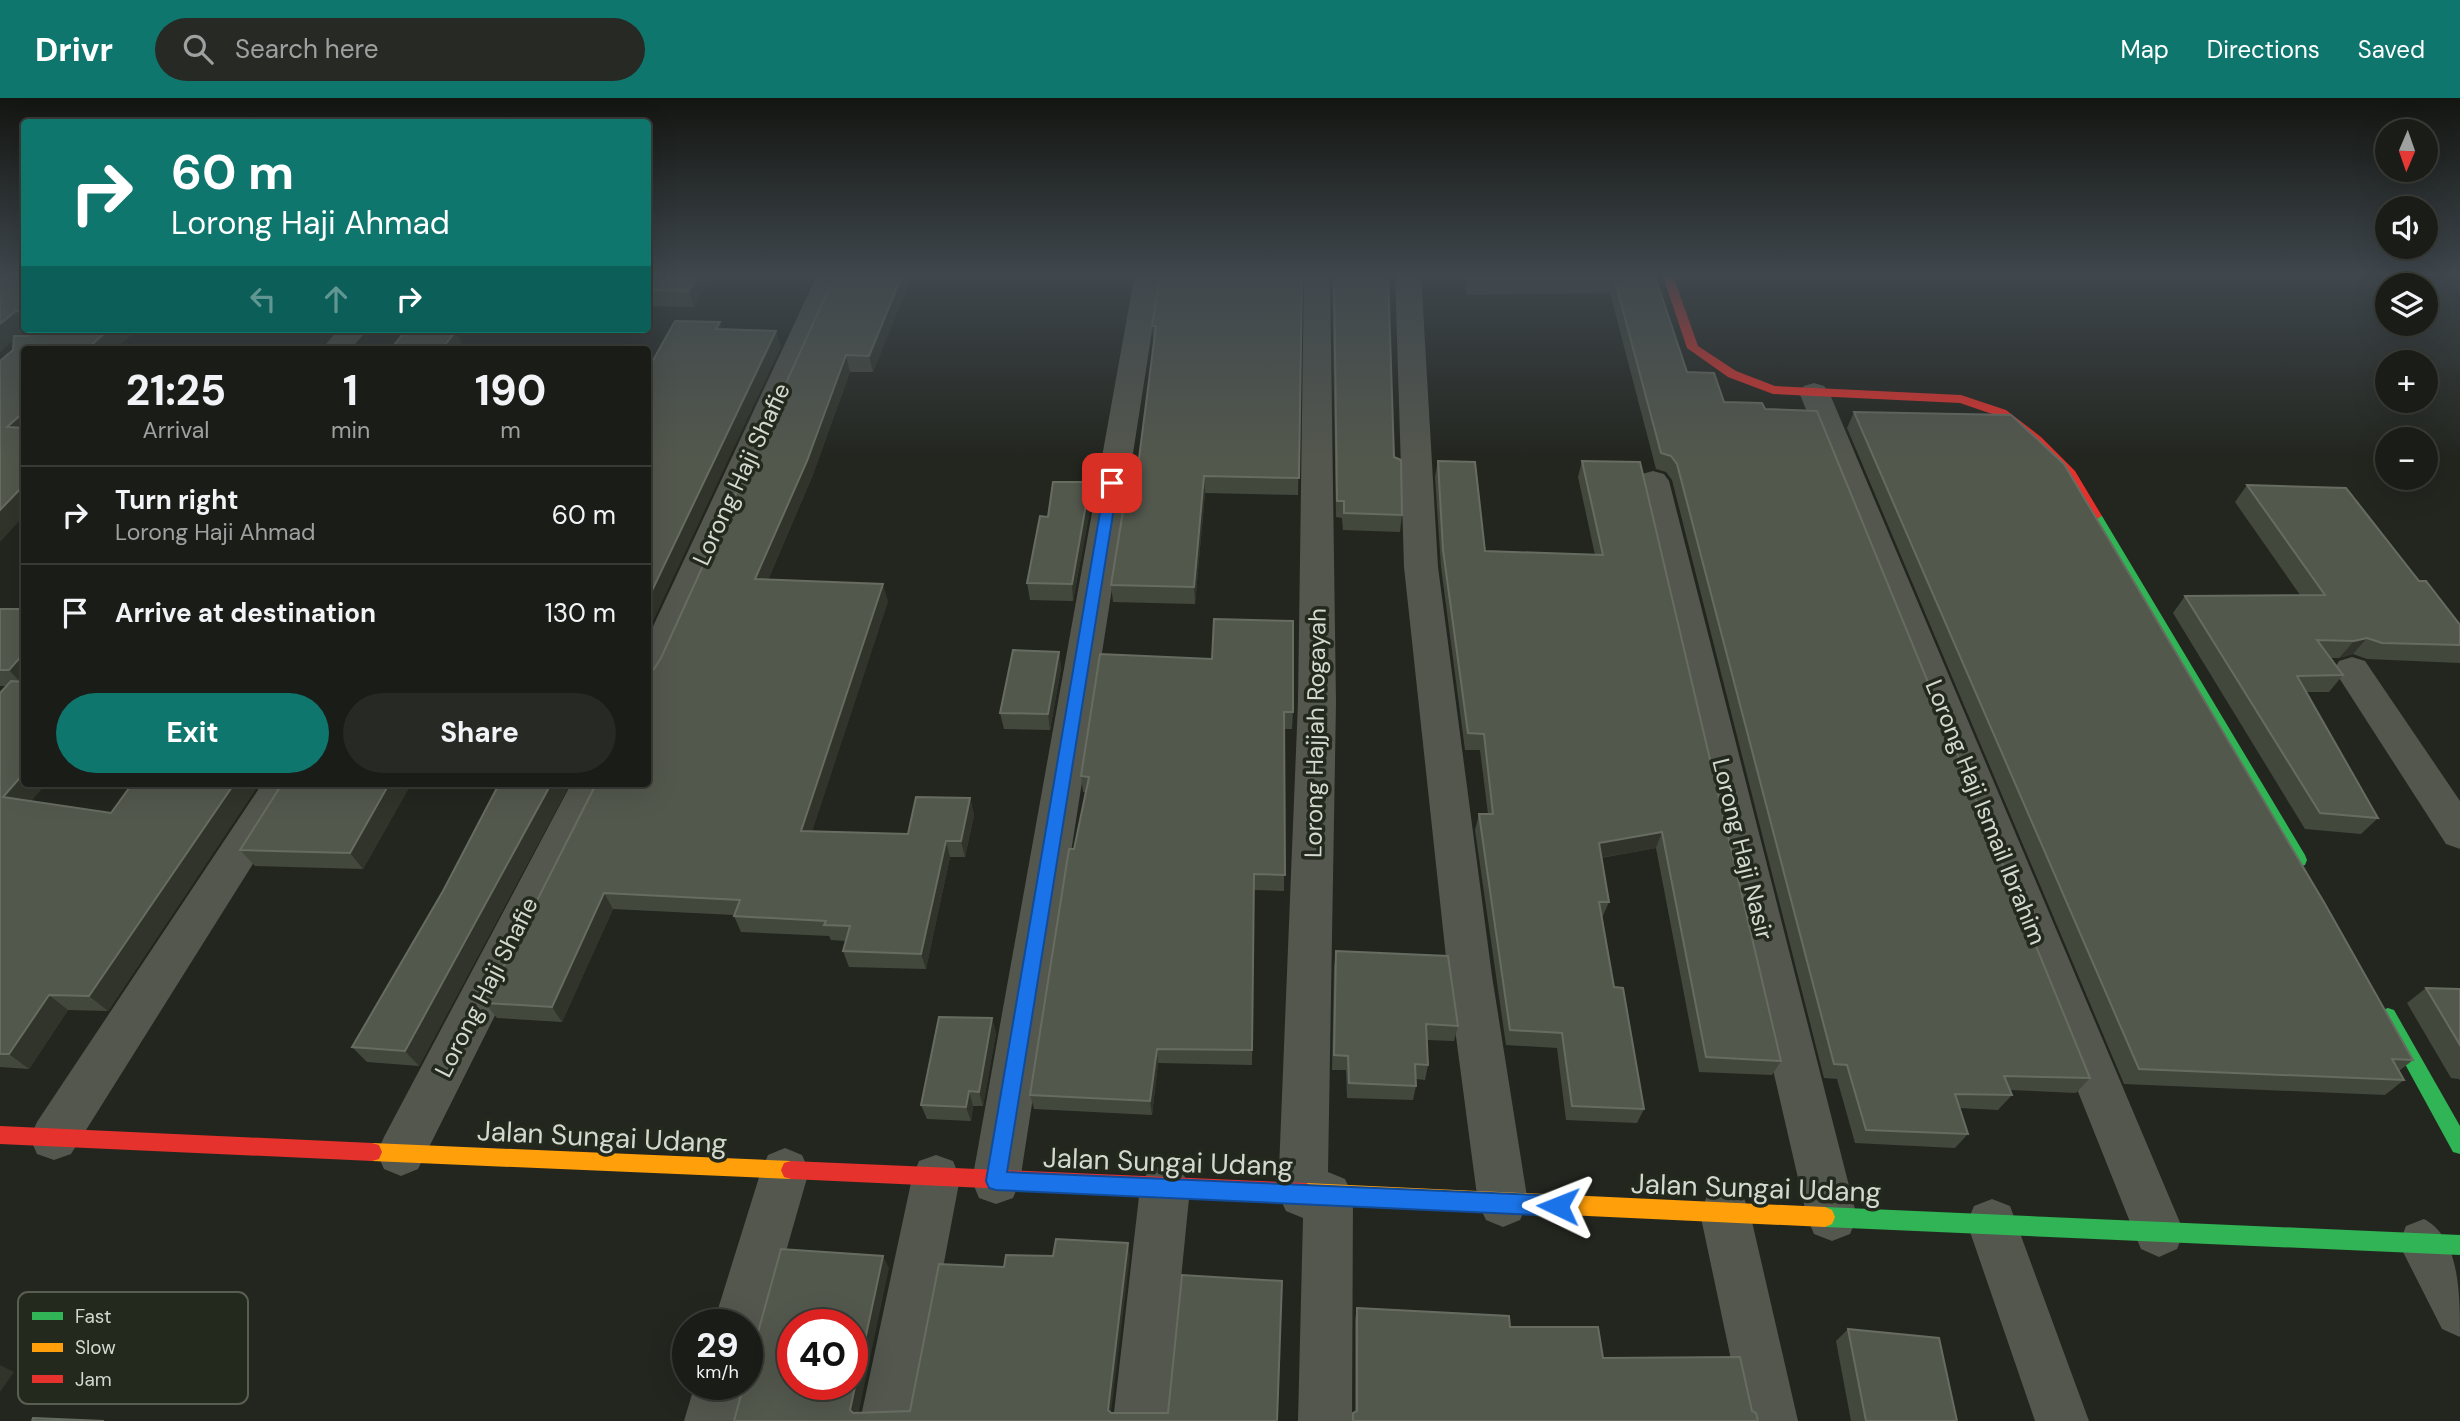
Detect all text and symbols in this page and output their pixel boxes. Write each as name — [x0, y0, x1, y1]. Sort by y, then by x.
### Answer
search box — [155, 18, 645, 81]
text: Drivr — [35, 28, 113, 71]
icon: search — [179, 30, 217, 68]
text: Search here — [235, 32, 378, 66]
text: Map — [2121, 34, 2169, 65]
text: Directions — [2207, 34, 2320, 65]
text: Saved — [2358, 34, 2425, 65]
north arrow — [2375, 119, 2438, 182]
map controls — [2375, 119, 2438, 490]
text: 60 m — [171, 140, 294, 204]
icon: right — [56, 147, 147, 238]
button: sound — [2375, 196, 2438, 259]
text: Lorong Haji Ahmad — [171, 202, 450, 244]
button: layers — [2375, 273, 2438, 336]
icon: left — [244, 280, 282, 318]
icon: ahead — [317, 280, 355, 318]
icon: right — [390, 280, 428, 318]
button: + — [2375, 350, 2438, 413]
text: 21:25 — [126, 363, 226, 418]
text: 1 — [343, 363, 358, 418]
text: 190 — [475, 363, 546, 418]
street label: Lorong Haji Shafie — [685, 378, 797, 570]
text: Arrival — [142, 415, 209, 445]
text: min — [331, 415, 370, 445]
text: m — [500, 415, 521, 445]
button: − — [2375, 427, 2438, 490]
pin — [1082, 453, 1142, 513]
icon: arrive — [1093, 464, 1131, 502]
text: Turn right — [115, 483, 239, 517]
icon: right — [56, 496, 94, 534]
text: 60 m — [552, 498, 616, 532]
text: Lorong Haji Ahmad — [115, 517, 315, 547]
icon: arrive — [56, 594, 94, 632]
text: Arrive at destination — [115, 596, 376, 630]
text: 130 m — [545, 596, 616, 630]
street label: Lorong Hajjah Rogayah — [1297, 608, 1333, 858]
street label: Lorong Haji Ismail Ibrahim — [1919, 675, 2053, 949]
button: Exit — [56, 693, 329, 773]
button: Share — [343, 693, 616, 773]
street label: Lorong Haji Nasir — [1705, 755, 1781, 943]
street label: Lorong Haji Shafie — [427, 892, 545, 1082]
street label: Jalan Sungai Udang — [476, 1112, 728, 1162]
street label: Jalan Sungai Udang — [1042, 1139, 1294, 1185]
street label: Jalan Sungai Udang — [1630, 1165, 1882, 1211]
position arrow — [1521, 1169, 1595, 1243]
legend — [18, 1292, 248, 1404]
text: Fast — [75, 1304, 111, 1329]
speed limit sign: 40 — [777, 1309, 868, 1400]
text: 29 — [696, 1322, 739, 1368]
text: Slow — [75, 1335, 116, 1360]
text: km/h — [696, 1360, 739, 1384]
text: Jam — [75, 1367, 112, 1392]

